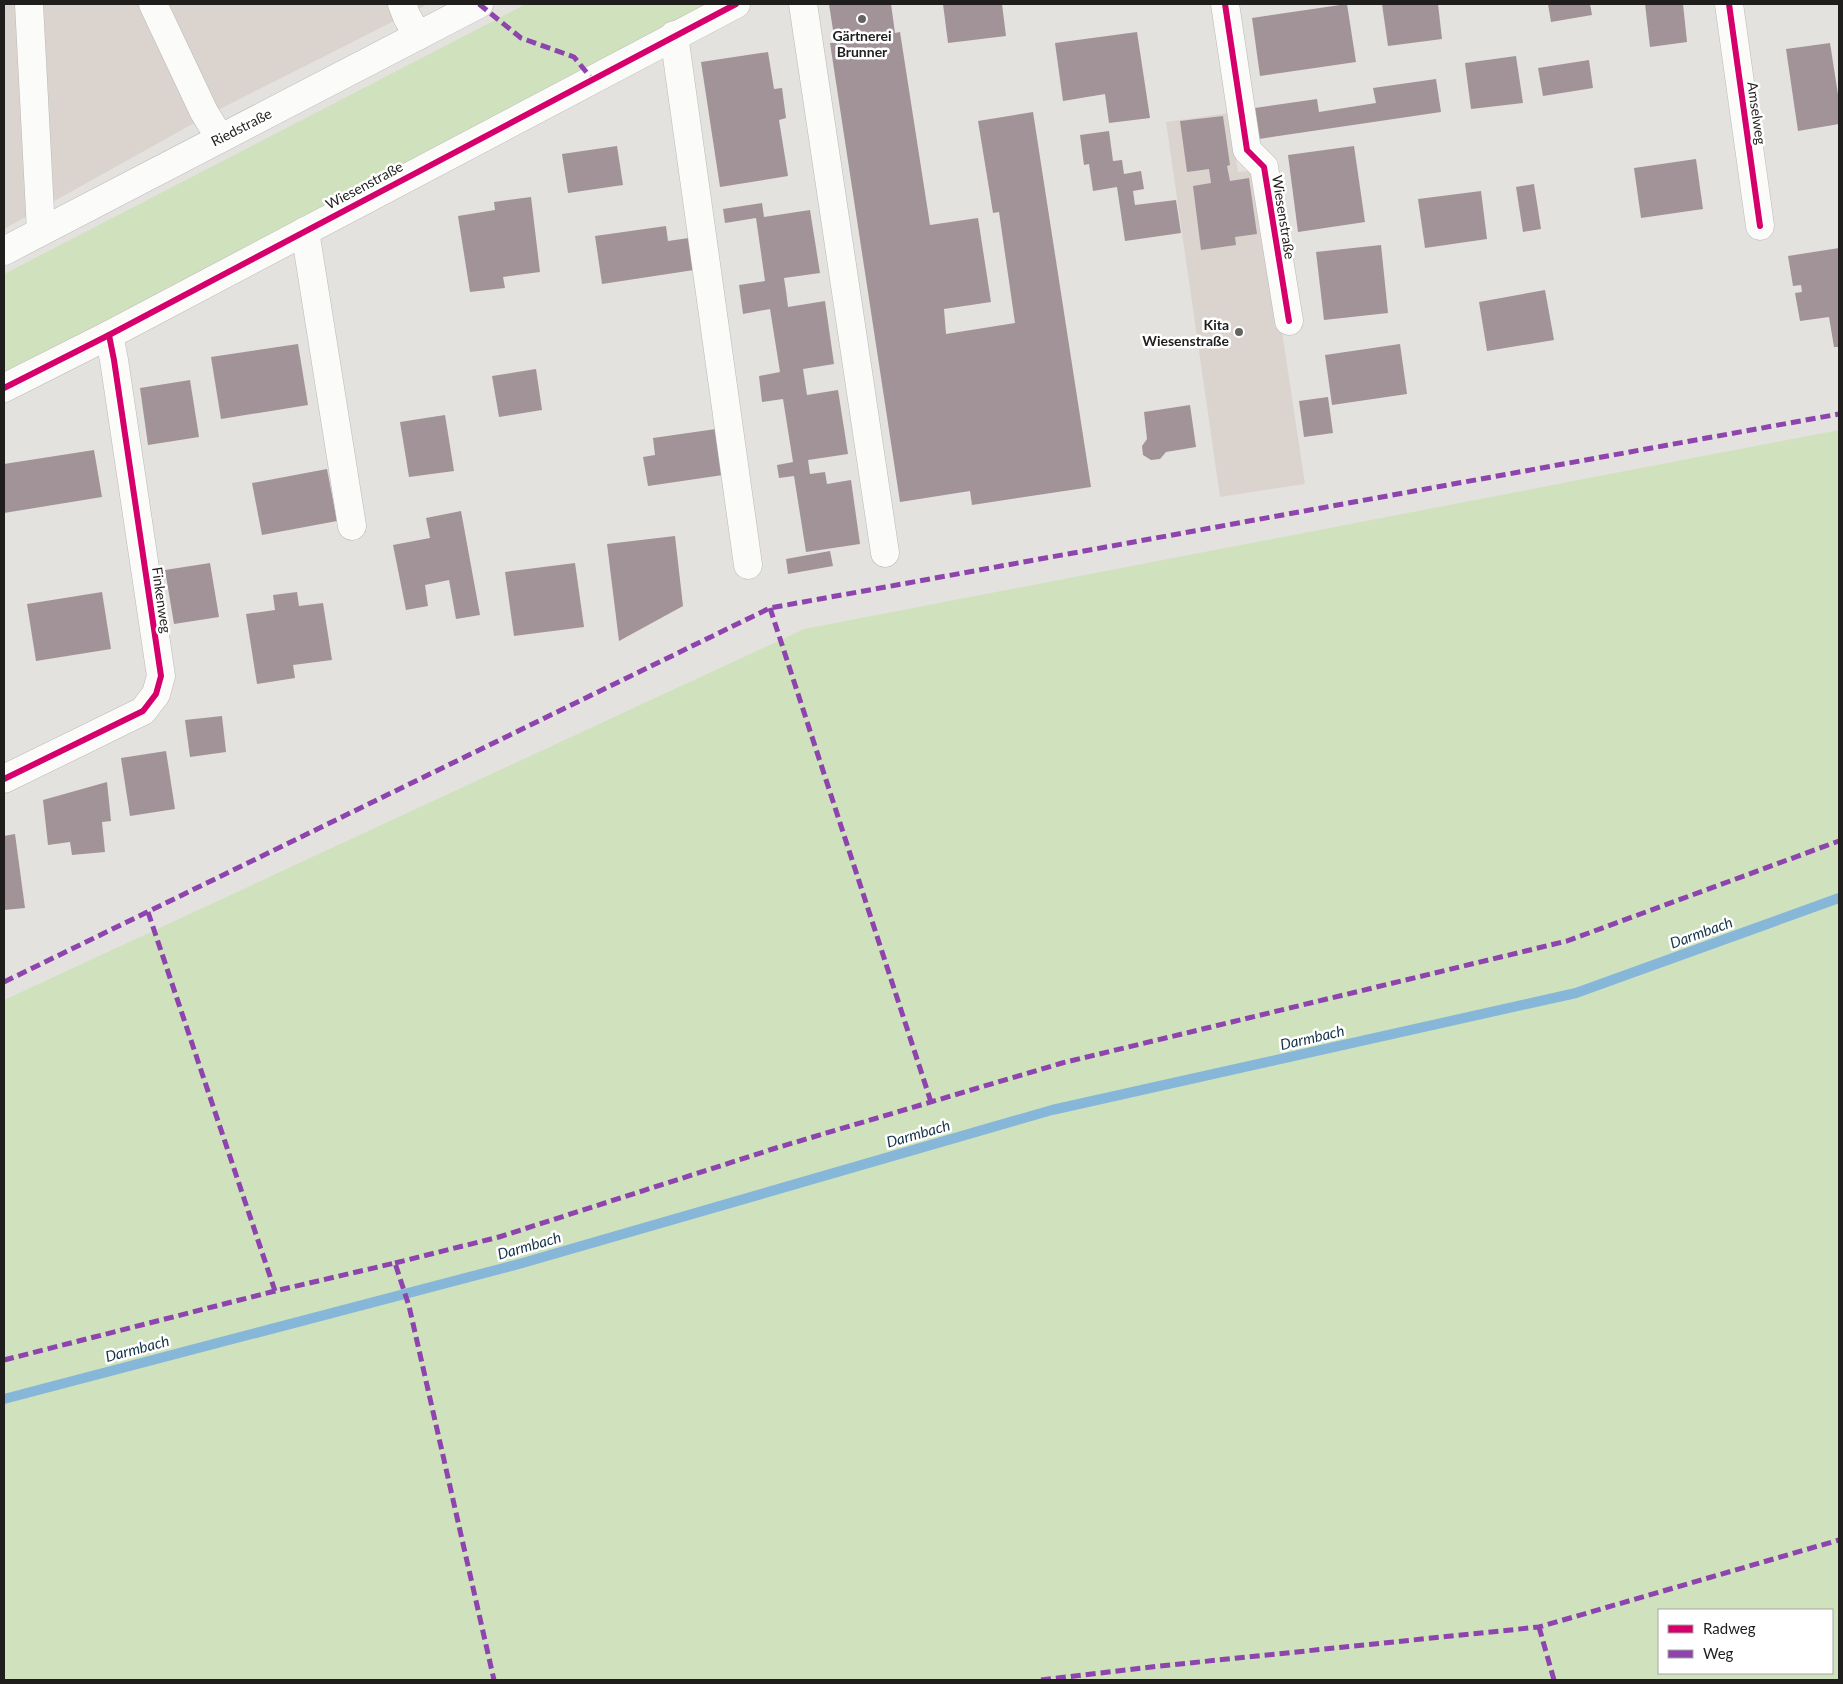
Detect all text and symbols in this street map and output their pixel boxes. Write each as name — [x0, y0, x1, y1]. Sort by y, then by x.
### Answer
marker: Gärtnerei Brunner — [856, 13, 868, 25]
place label: Gärtnerei Brunner — [832, 27, 892, 60]
street label: Amselweg — [1744, 80, 1770, 146]
street label: Riedstraße — [208, 104, 274, 150]
street label: Wiesenstraße — [322, 158, 406, 212]
street label: Wiesenstraße — [1269, 174, 1299, 260]
place label: Kita Wiesenstraße — [1142, 316, 1230, 349]
marker: Kita Wiesenstraße — [1233, 326, 1245, 338]
street label: Finkenweg — [149, 566, 175, 634]
water label: Darmbach — [1667, 912, 1735, 952]
water label: Darmbach — [1278, 1021, 1346, 1053]
water label: Darmbach — [884, 1115, 952, 1151]
water label: Darmbach — [495, 1227, 563, 1263]
water label: Darmbach — [103, 1331, 171, 1365]
legend — [1658, 1609, 1833, 1674]
text: Radweg — [1703, 1619, 1756, 1637]
text: Weg — [1703, 1644, 1734, 1662]

